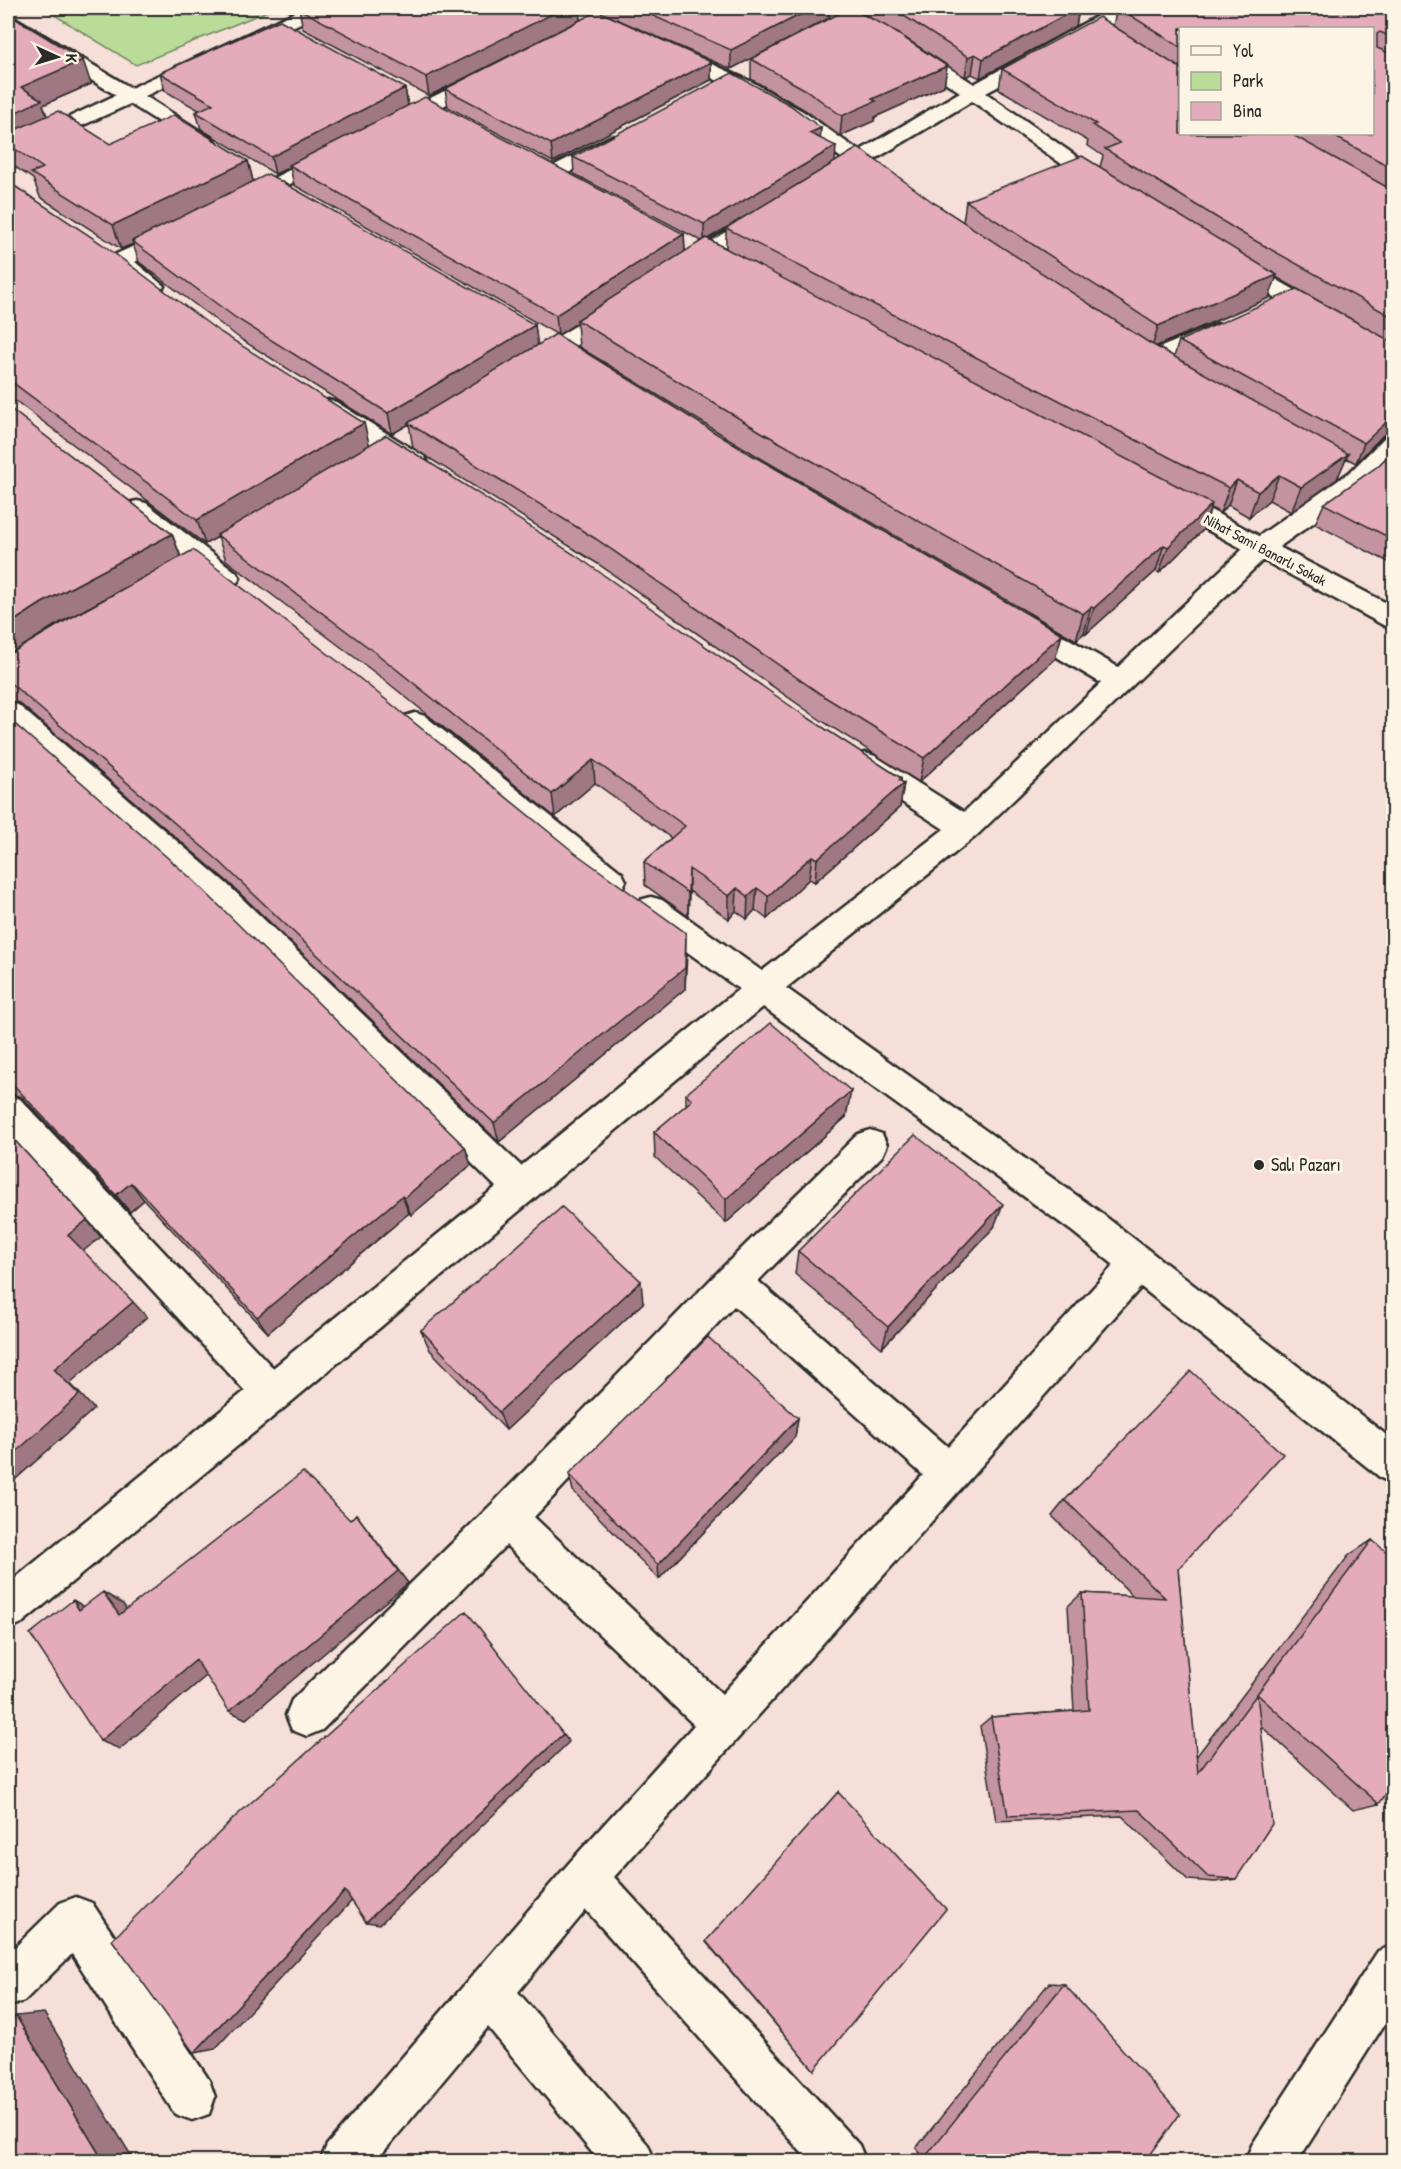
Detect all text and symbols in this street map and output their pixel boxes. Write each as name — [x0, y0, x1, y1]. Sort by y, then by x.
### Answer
north arrow — [27, 27, 87, 87]
legend — [1179, 27, 1374, 135]
text: Yol — [1233, 38, 1253, 63]
text: K — [61, 53, 83, 64]
text: Park — [1233, 68, 1264, 93]
text: Bina — [1233, 98, 1261, 123]
street label: Nihat Sami Banarlı Sokak — [1200, 508, 1330, 591]
place label: Salı Pazarı — [1271, 1152, 1341, 1177]
marker: Salı Pazarı — [1252, 1158, 1266, 1172]

